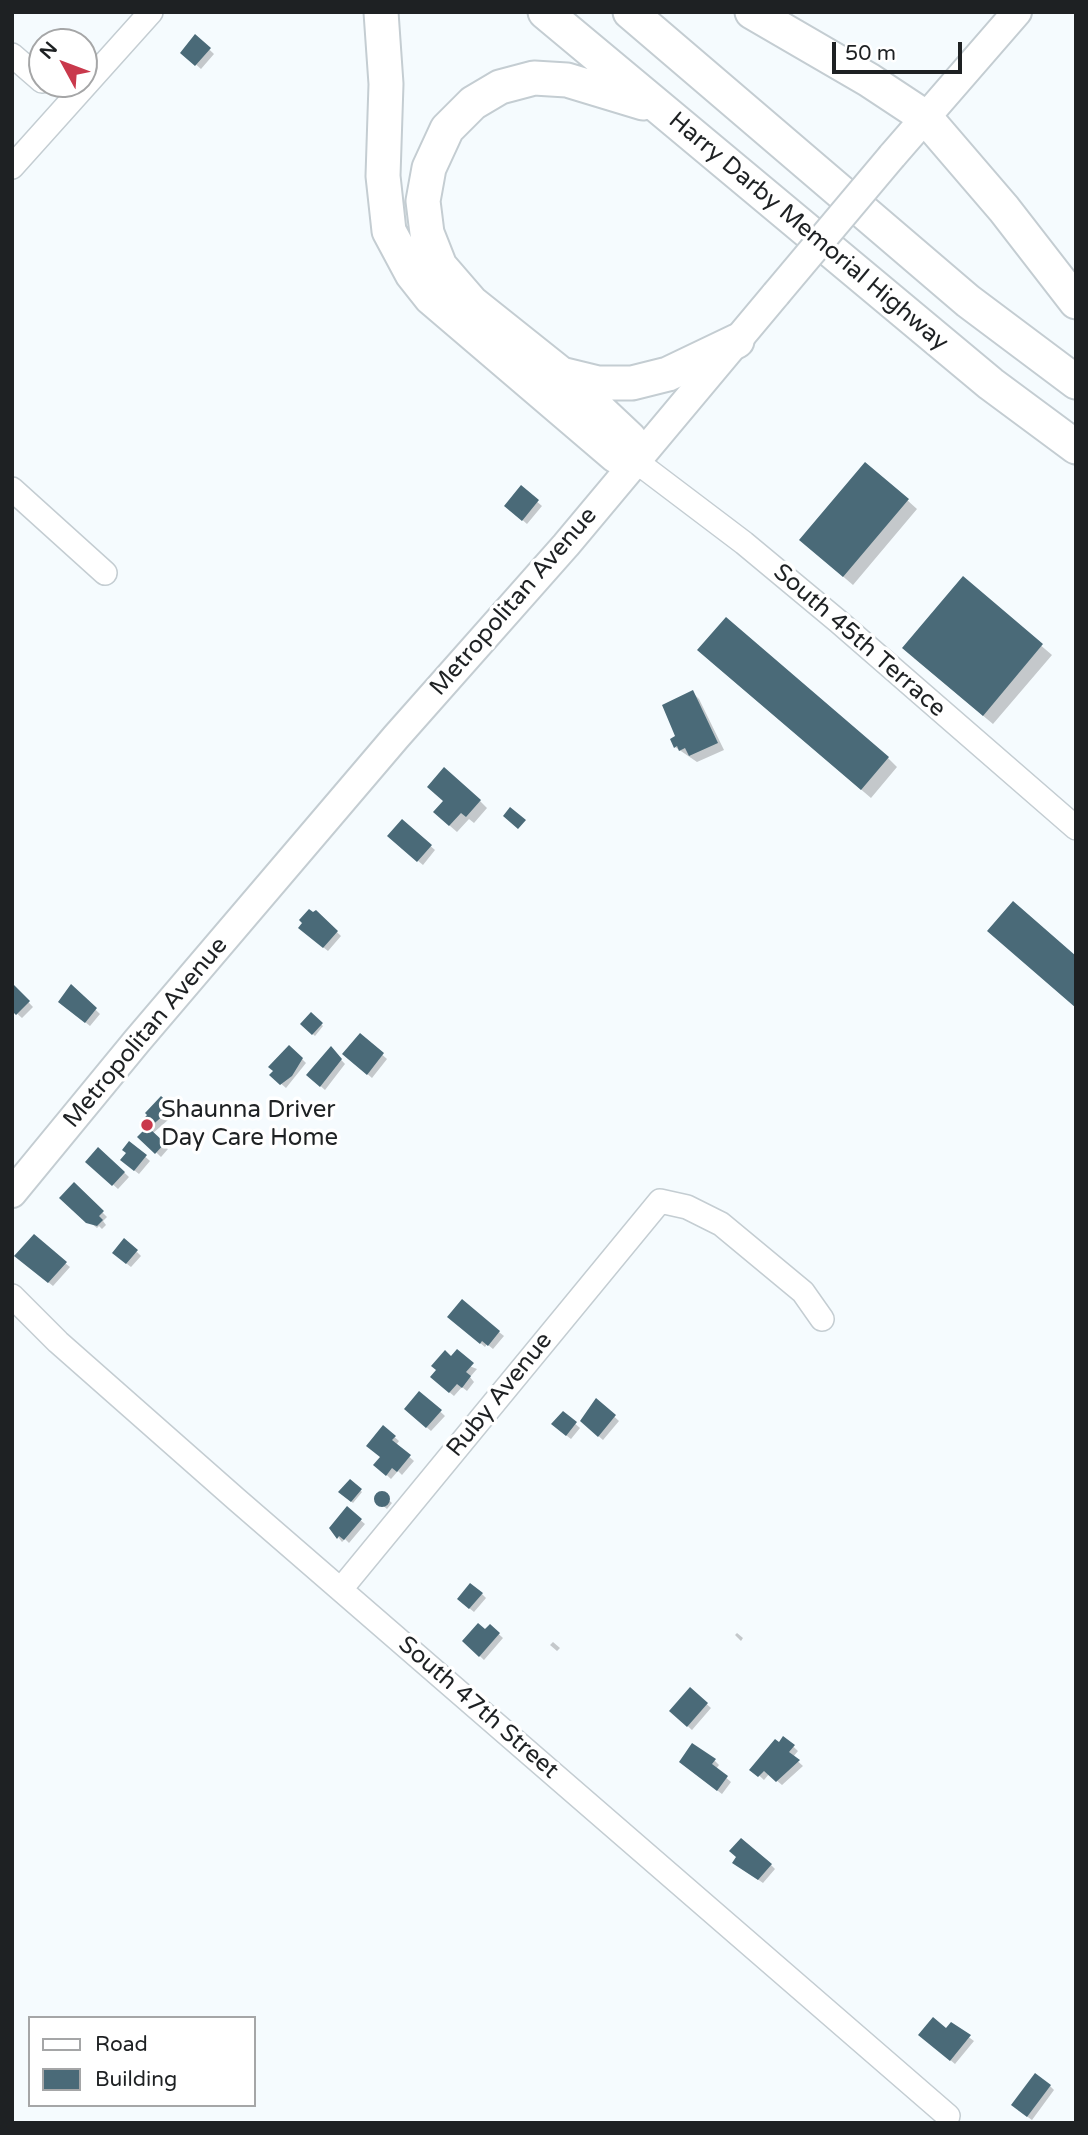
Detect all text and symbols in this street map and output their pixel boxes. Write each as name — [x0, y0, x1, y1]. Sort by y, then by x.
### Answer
north arrow — [28, 28, 98, 98]
scale bar — [836, 28, 965, 72]
text: N — [35, 38, 62, 64]
text: 50 m — [845, 41, 896, 66]
street label: Harry Darby Memorial Highway — [662, 107, 954, 357]
street label: Metropolitan Avenue — [424, 502, 604, 702]
street label: South 45th Terrace — [767, 558, 951, 724]
street label: Metropolitan Avenue — [58, 932, 234, 1134]
place label: Shaunna Driver Day Care Home — [161, 1097, 338, 1153]
marker: Shaunna Driver Day Care Home — [139, 1117, 155, 1133]
street label: Ruby Avenue — [441, 1327, 559, 1463]
street label: South 47th Street — [392, 1631, 564, 1785]
legend — [28, 2016, 256, 2107]
text: Road — [95, 2032, 148, 2057]
text: Building — [95, 2067, 177, 2092]

